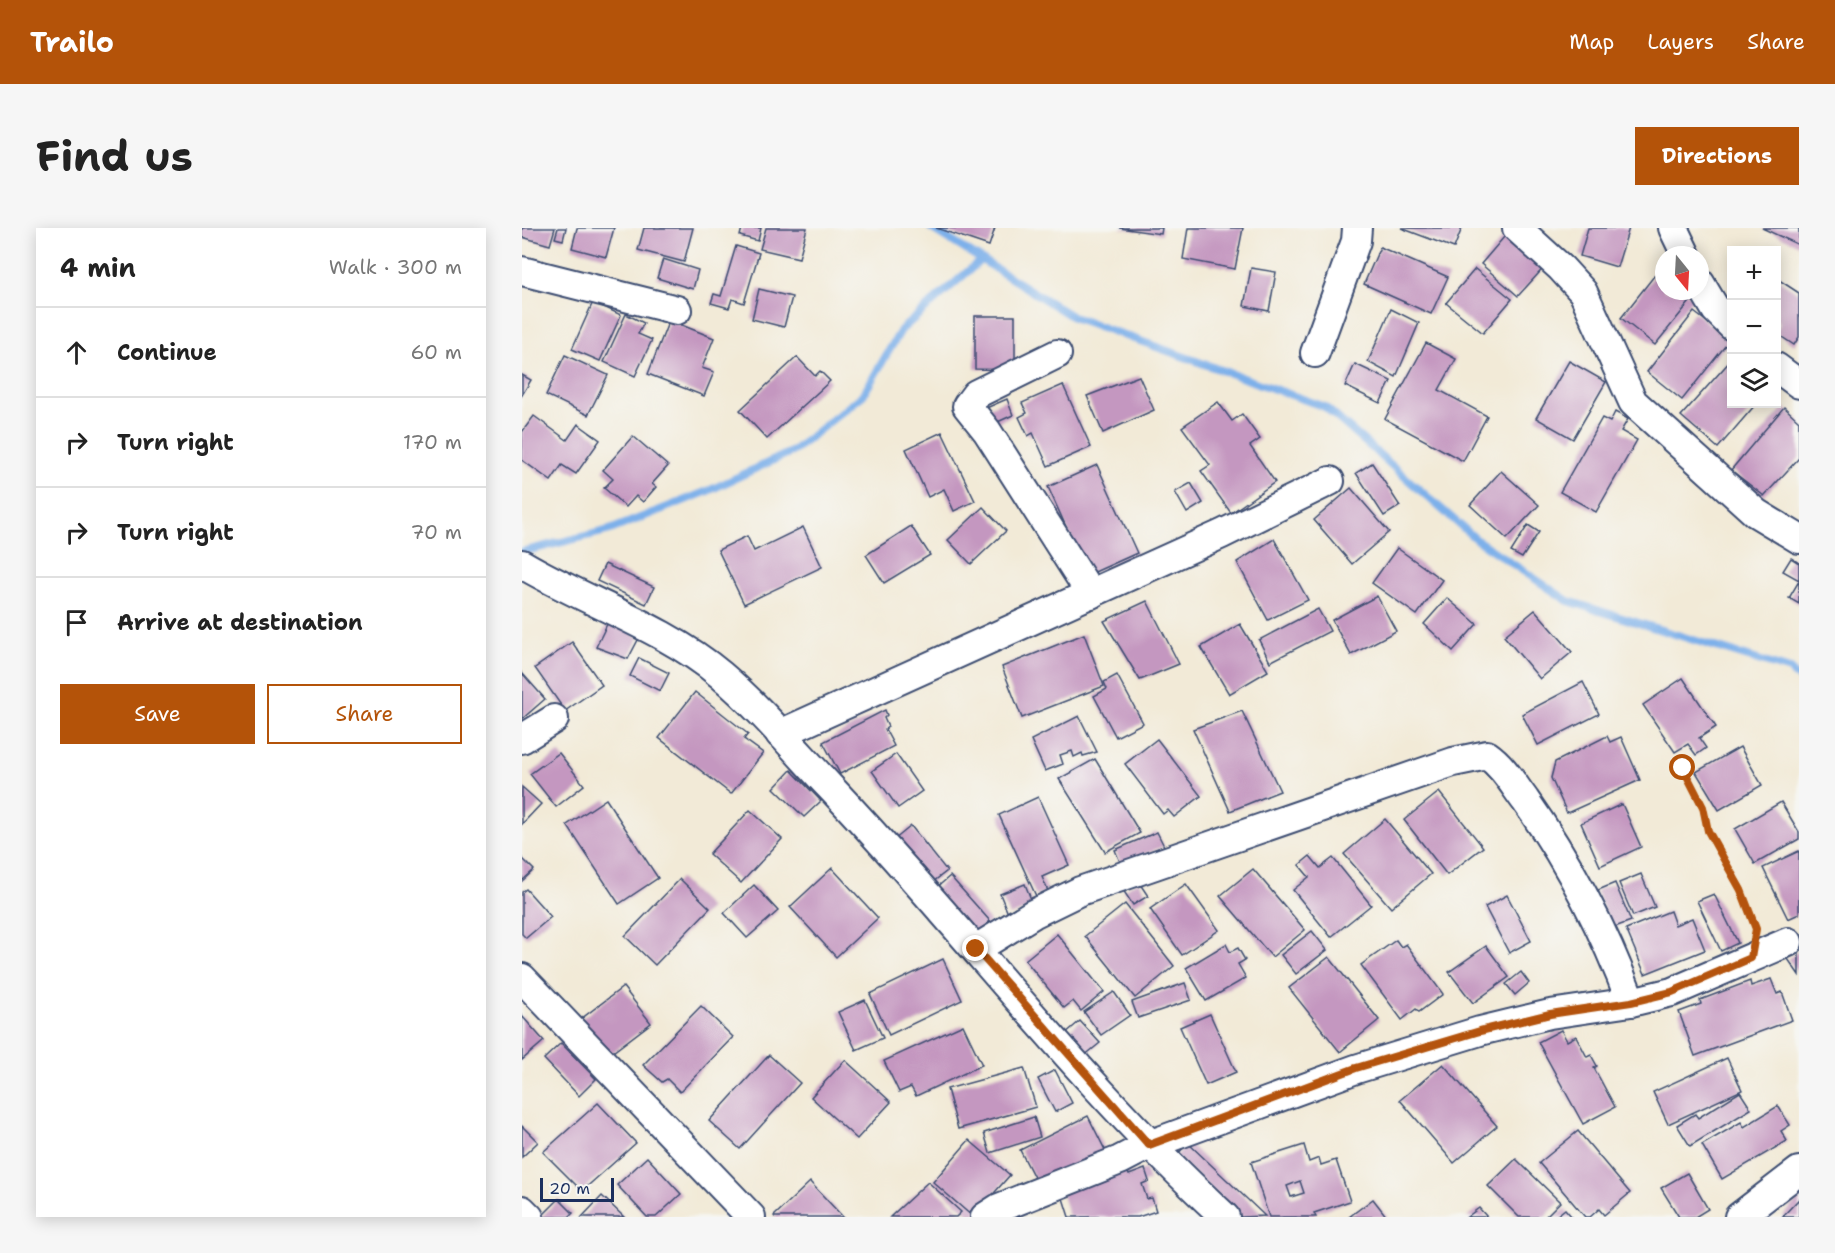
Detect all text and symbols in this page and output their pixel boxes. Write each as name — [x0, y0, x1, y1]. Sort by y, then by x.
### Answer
text: Trailo — [30, 23, 114, 61]
text: Map — [1569, 28, 1614, 56]
text: Layers — [1647, 28, 1714, 56]
text: Share — [1747, 28, 1805, 56]
button: Directions — [1635, 127, 1799, 185]
text: Find us — [36, 128, 193, 184]
north arrow — [1655, 246, 1709, 300]
map controls — [1727, 246, 1781, 408]
button: + — [1727, 246, 1781, 300]
text: 4 min — [60, 250, 136, 285]
text: Walk · 300 m — [329, 254, 462, 280]
button: − — [1727, 300, 1781, 354]
icon: ahead — [60, 336, 93, 369]
text: Continue — [117, 338, 217, 367]
text: 60 m — [410, 339, 462, 365]
button: layers — [1727, 354, 1781, 408]
icon: right — [60, 426, 93, 459]
text: Turn right — [117, 428, 234, 457]
text: 170 m — [403, 429, 462, 455]
icon: right — [60, 516, 93, 549]
text: Turn right — [117, 518, 234, 547]
text: 70 m — [410, 519, 462, 545]
icon: arrive — [60, 606, 93, 639]
text: Arrive at destination — [117, 608, 363, 637]
button: Save — [60, 684, 255, 744]
button: Share — [267, 684, 462, 744]
route start — [1669, 754, 1695, 780]
route end — [962, 935, 988, 961]
scale bar — [540, 1175, 614, 1202]
text: 20 m — [549, 1178, 590, 1199]

